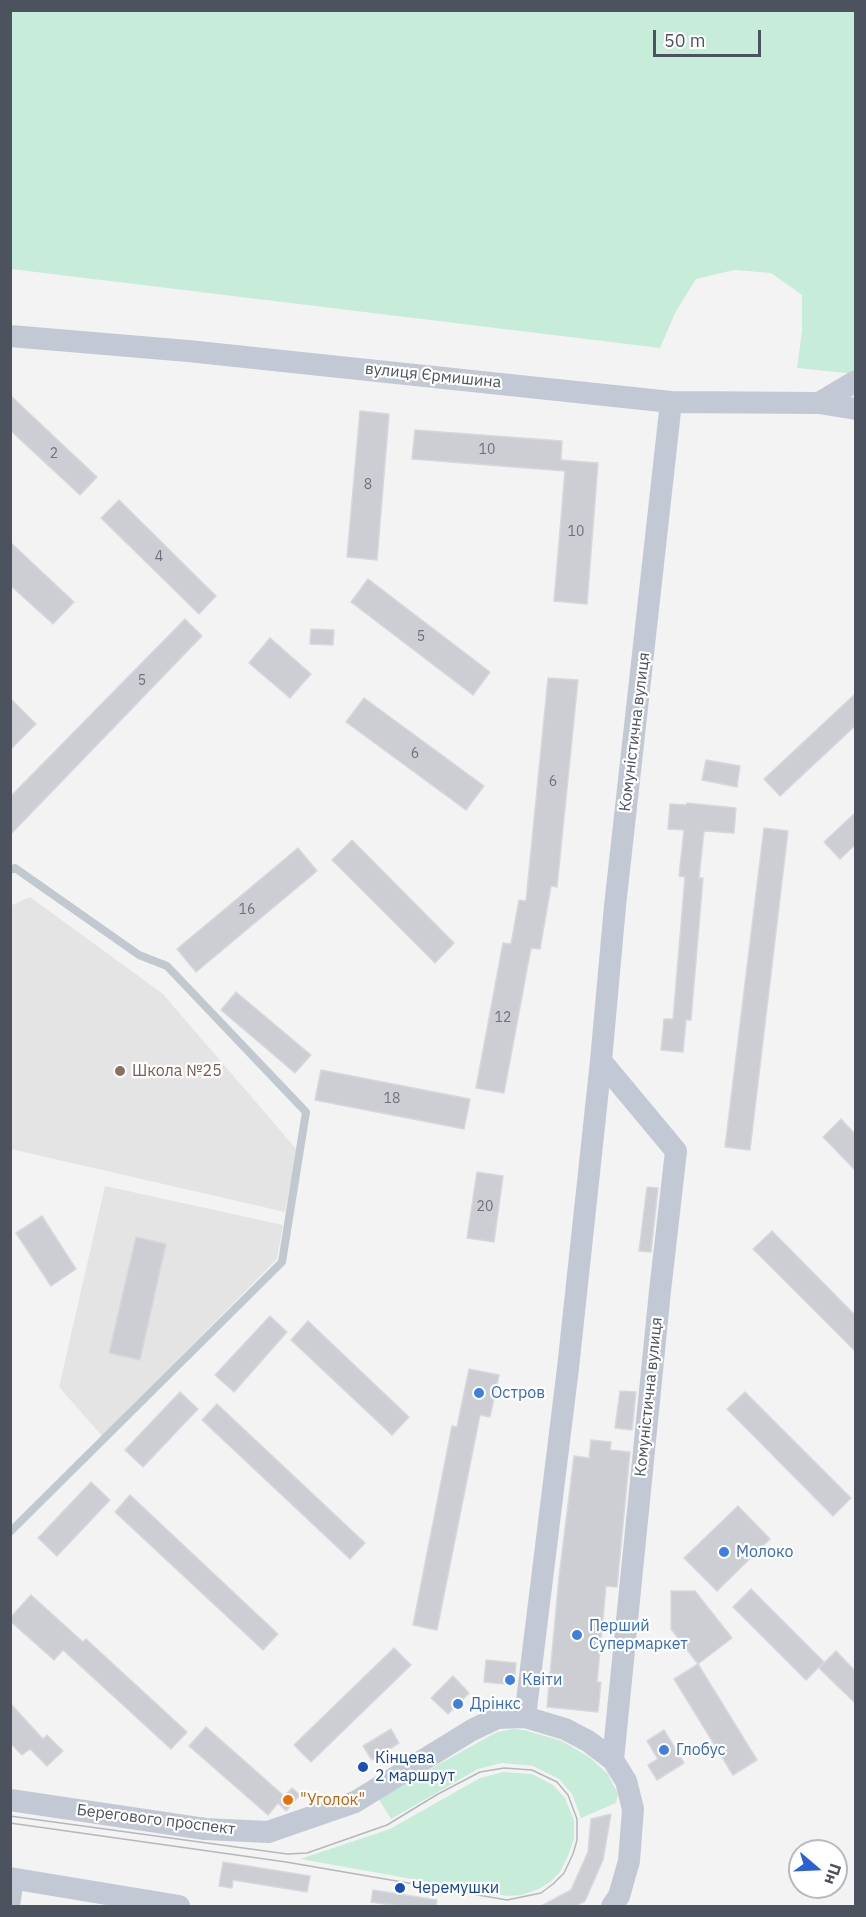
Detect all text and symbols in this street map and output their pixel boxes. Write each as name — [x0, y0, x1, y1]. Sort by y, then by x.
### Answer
scale bar — [656, 18, 764, 56]
text: 50 m — [664, 29, 706, 52]
street label: вулиця Єрмишина — [364, 359, 502, 393]
house number: 10 — [479, 442, 495, 458]
house number: 2 — [50, 446, 58, 462]
house number: 8 — [364, 477, 372, 493]
house number: 10 — [568, 524, 584, 540]
house number: 4 — [155, 549, 163, 565]
house number: 5 — [417, 629, 425, 645]
street label: Комуністична вулиця — [616, 651, 654, 813]
house number: 5 — [138, 673, 146, 689]
house number: 6 — [411, 746, 419, 762]
house number: 6 — [549, 774, 557, 790]
house number: 16 — [239, 902, 255, 918]
house number: 12 — [495, 1010, 511, 1026]
place label: Школа №25 — [132, 1061, 222, 1081]
marker: Школа №25 — [113, 1064, 127, 1078]
house number: 18 — [384, 1091, 400, 1107]
house number: 20 — [477, 1199, 493, 1215]
street label: Комуністична вулиця — [631, 1316, 667, 1478]
place label: Остров — [491, 1383, 545, 1403]
marker: Остров — [472, 1386, 486, 1400]
place label: Молоко — [736, 1542, 793, 1562]
marker: Молоко — [717, 1545, 731, 1559]
place label: Перший Супермаркет — [589, 1616, 688, 1654]
marker: Перший Супермаркет — [570, 1628, 584, 1642]
place label: Квіти — [522, 1670, 562, 1690]
marker: Квіти — [503, 1673, 517, 1687]
place label: Дрінкс — [470, 1694, 521, 1714]
marker: Дрінкс — [451, 1697, 465, 1711]
place label: Глобус — [676, 1740, 726, 1760]
marker: Глобус — [657, 1743, 671, 1757]
place label: Кінцева 2 маршрут — [375, 1748, 455, 1786]
marker: Кінцева 2 маршрут — [356, 1760, 370, 1774]
place label: "Уголок" — [300, 1790, 365, 1810]
marker: "Уголок" — [281, 1793, 295, 1807]
street label: Берегового проспект — [76, 1801, 236, 1839]
north arrow — [788, 1839, 848, 1899]
text: Пн — [820, 1861, 846, 1887]
place label: Черемушки — [412, 1878, 499, 1898]
marker: Черемушки — [393, 1881, 407, 1895]

